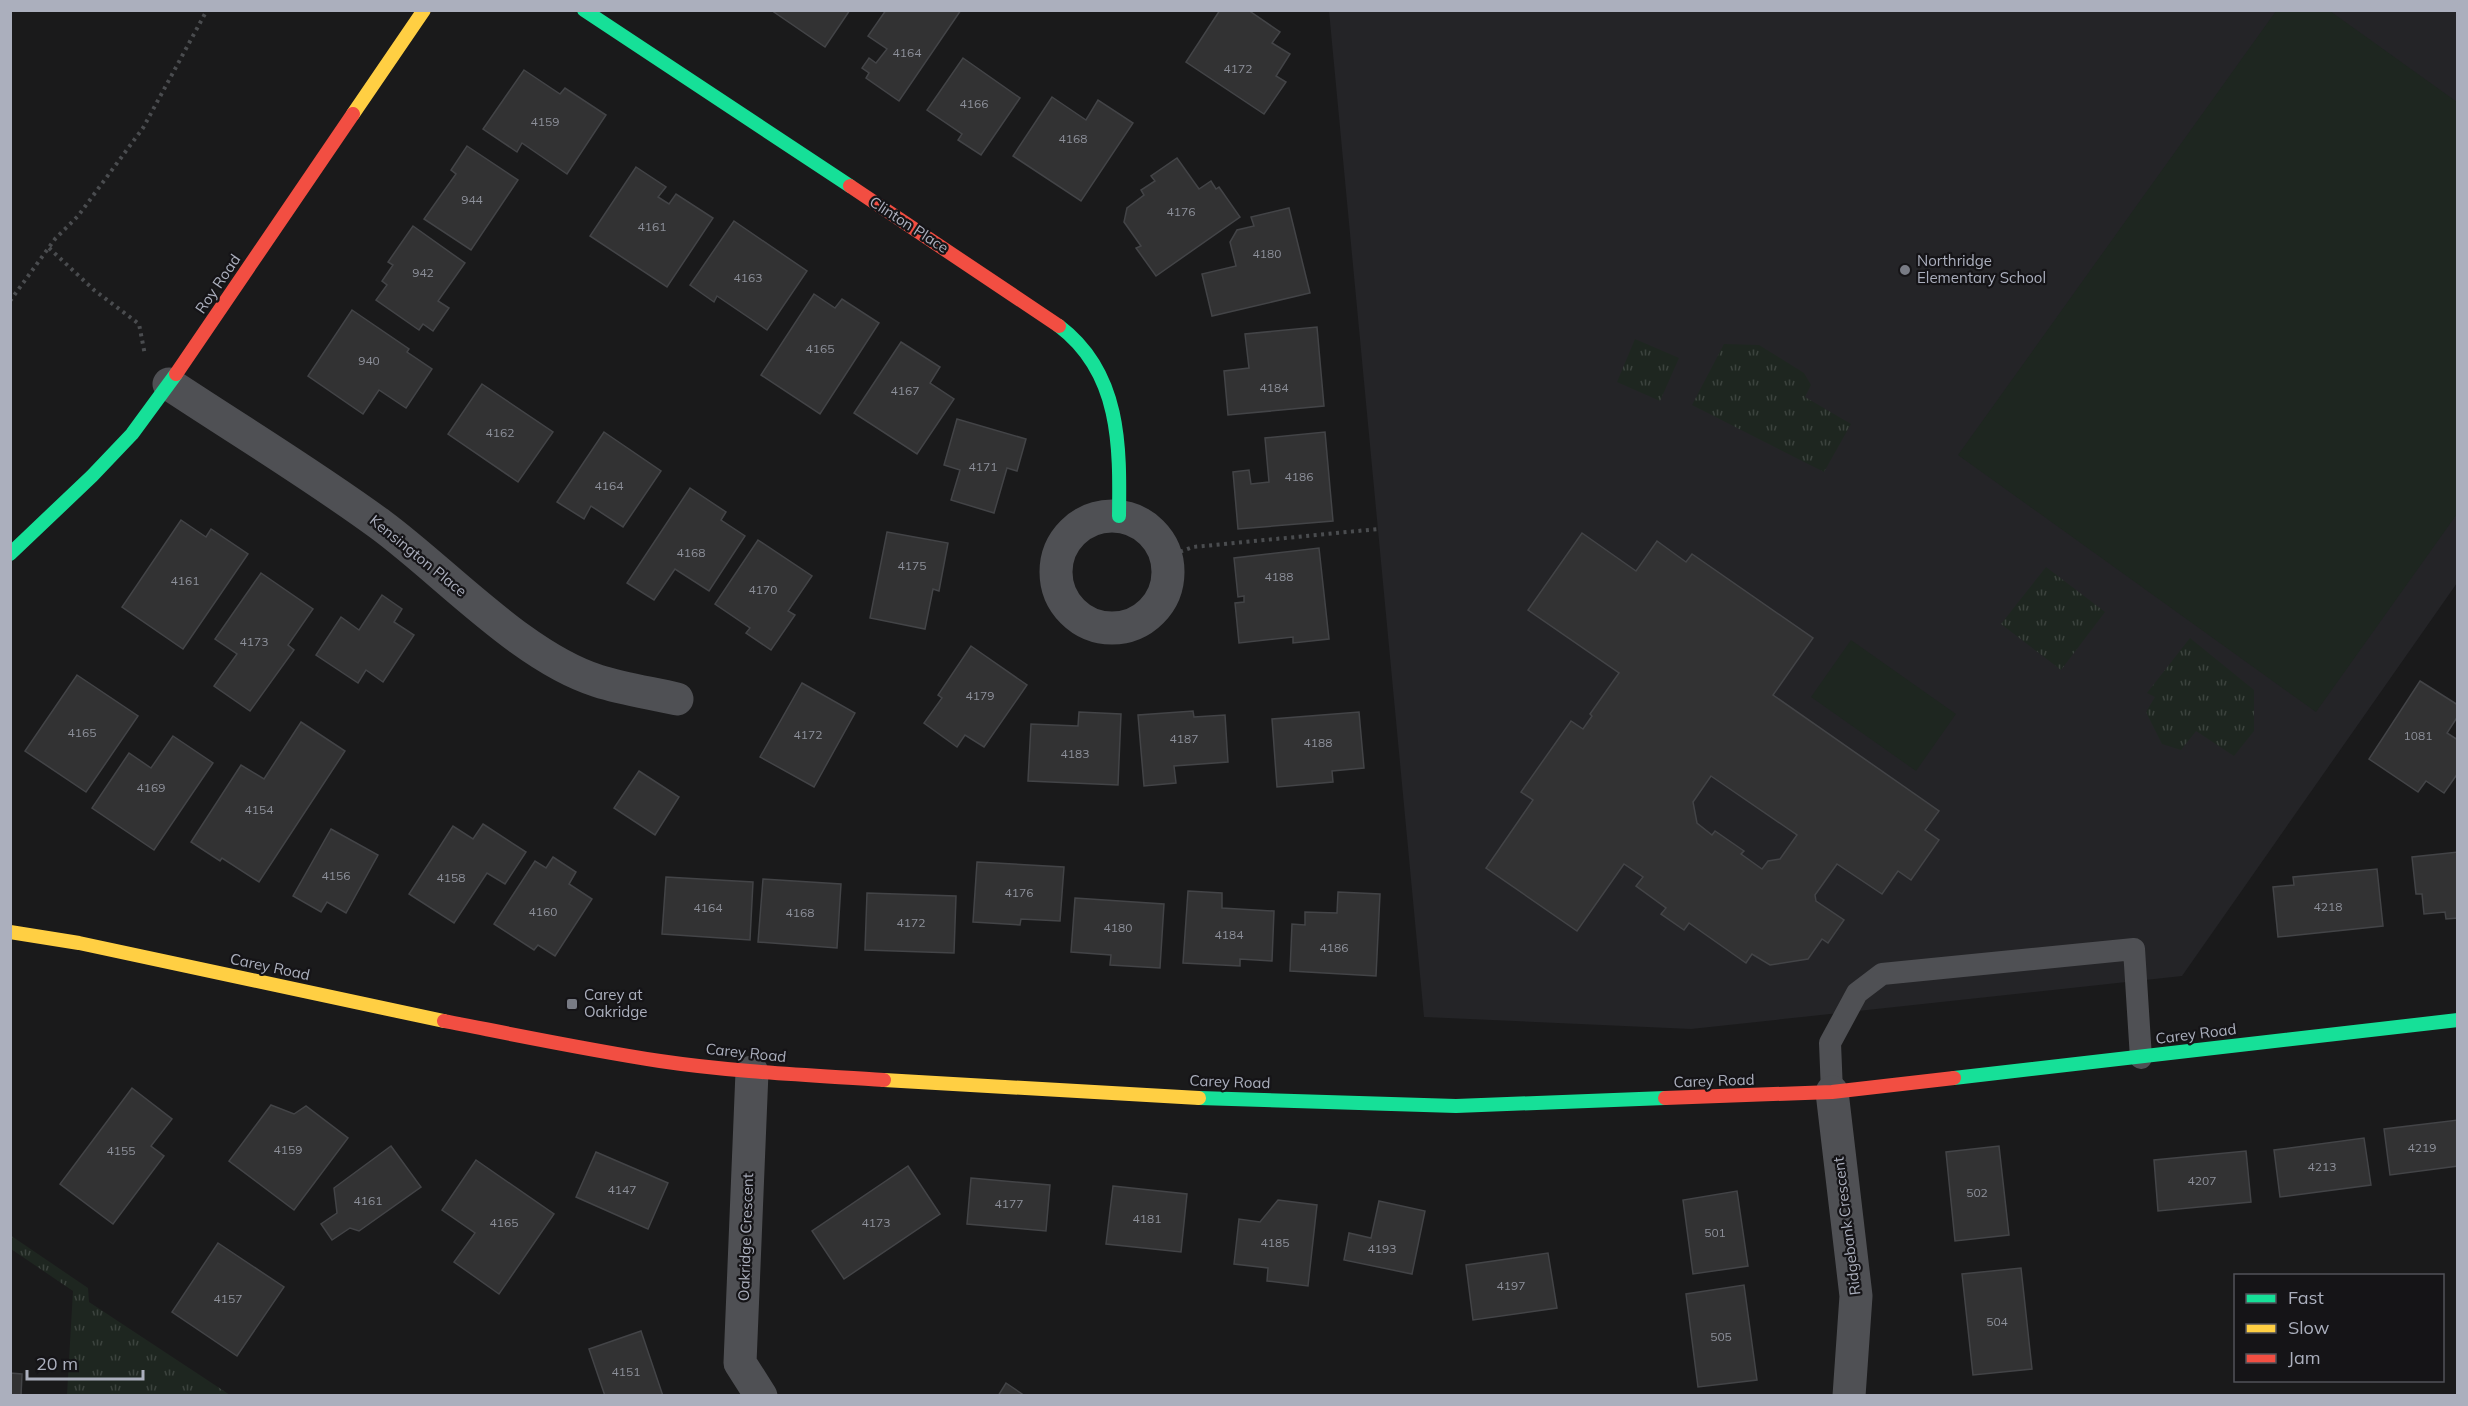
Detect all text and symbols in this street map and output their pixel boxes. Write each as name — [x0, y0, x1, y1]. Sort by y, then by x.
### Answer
house number: 4164 — [893, 45, 921, 60]
house number: 4172 — [1224, 61, 1252, 76]
house number: 4166 — [960, 96, 988, 111]
house number: 4159 — [531, 114, 559, 129]
house number: 4168 — [1059, 131, 1087, 146]
house number: 944 — [461, 192, 483, 207]
street label: Clinton Place — [866, 192, 952, 257]
house number: 4176 — [1167, 204, 1195, 219]
house number: 4161 — [638, 219, 666, 234]
house number: 4180 — [1253, 246, 1281, 261]
street label: Roy Road — [191, 250, 244, 317]
place label: Northridge Elementary School — [1917, 251, 2046, 287]
marker: Northridge Elementary School — [1898, 263, 1912, 277]
house number: 942 — [412, 265, 434, 280]
house number: 4163 — [734, 270, 762, 285]
house number: 4165 — [806, 341, 834, 356]
house number: 940 — [358, 353, 380, 368]
house number: 4184 — [1260, 380, 1288, 395]
house number: 4167 — [891, 383, 919, 398]
house number: 4162 — [486, 425, 514, 440]
house number: 4171 — [969, 459, 997, 474]
house number: 4186 — [1285, 469, 1313, 484]
house number: 4164 — [595, 478, 623, 493]
street label: Kensington Place — [366, 511, 471, 601]
house number: 4168 — [677, 545, 705, 560]
house number: 4175 — [898, 558, 926, 573]
house number: 4188 — [1265, 569, 1293, 584]
house number: 4161 — [171, 573, 199, 588]
house number: 4170 — [749, 582, 777, 597]
house number: 4173 — [240, 634, 268, 649]
house number: 4179 — [966, 688, 994, 703]
house number: 4165 — [68, 725, 96, 740]
house number: 4172 — [794, 727, 822, 742]
house number: 1081 — [2404, 728, 2432, 743]
house number: 4187 — [1170, 731, 1198, 746]
house number: 4188 — [1304, 735, 1332, 750]
house number: 4183 — [1061, 746, 1089, 761]
house number: 4169 — [137, 780, 165, 795]
house number: 4154 — [245, 802, 273, 817]
house number: 4156 — [322, 868, 350, 883]
house number: 4158 — [437, 870, 465, 885]
house number: 4176 — [1005, 885, 1033, 900]
house number: 4218 — [2314, 899, 2342, 914]
house number: 4164 — [694, 900, 722, 915]
house number: 4160 — [529, 904, 557, 919]
house number: 4168 — [786, 905, 814, 920]
house number: 4172 — [897, 915, 925, 930]
house number: 4180 — [1104, 920, 1132, 935]
house number: 4184 — [1215, 927, 1243, 942]
house number: 4186 — [1320, 940, 1348, 955]
street label: Carey Road — [228, 949, 312, 984]
place label: Carey at Oakridge — [584, 985, 648, 1021]
marker: Carey at Oakridge — [565, 997, 579, 1011]
street label: Carey Road — [2155, 1019, 2237, 1048]
street label: Carey Road — [705, 1039, 787, 1066]
street label: Carey Road — [1673, 1070, 1755, 1091]
street label: Carey Road — [1189, 1071, 1271, 1092]
house number: 4219 — [2408, 1140, 2436, 1155]
house number: 4159 — [274, 1142, 302, 1157]
house number: 4155 — [107, 1143, 135, 1158]
street label: Ridgebank Crescent — [1829, 1156, 1864, 1296]
house number: 4213 — [2308, 1159, 2336, 1174]
street label: Oakridge Crescent — [734, 1173, 757, 1301]
house number: 4207 — [2188, 1173, 2216, 1188]
house number: 4147 — [608, 1182, 636, 1197]
house number: 502 — [1966, 1185, 1988, 1200]
house number: 4161 — [354, 1193, 382, 1208]
house number: 4177 — [995, 1196, 1023, 1211]
house number: 4181 — [1133, 1211, 1161, 1226]
house number: 4165 — [490, 1215, 518, 1230]
house number: 4173 — [862, 1215, 890, 1230]
house number: 501 — [1704, 1225, 1726, 1240]
house number: 4185 — [1261, 1235, 1289, 1250]
house number: 4193 — [1368, 1241, 1396, 1256]
legend — [2234, 1274, 2444, 1382]
house number: 4197 — [1497, 1278, 1525, 1293]
text: Fast — [2288, 1286, 2324, 1309]
house number: 4157 — [214, 1291, 242, 1306]
house number: 504 — [1986, 1314, 2008, 1329]
text: Slow — [2288, 1316, 2330, 1339]
house number: 505 — [1710, 1329, 1732, 1344]
scale bar — [27, 1343, 142, 1381]
text: Jam — [2288, 1346, 2321, 1369]
text: 20 m — [36, 1352, 78, 1375]
house number: 4151 — [612, 1364, 640, 1379]

